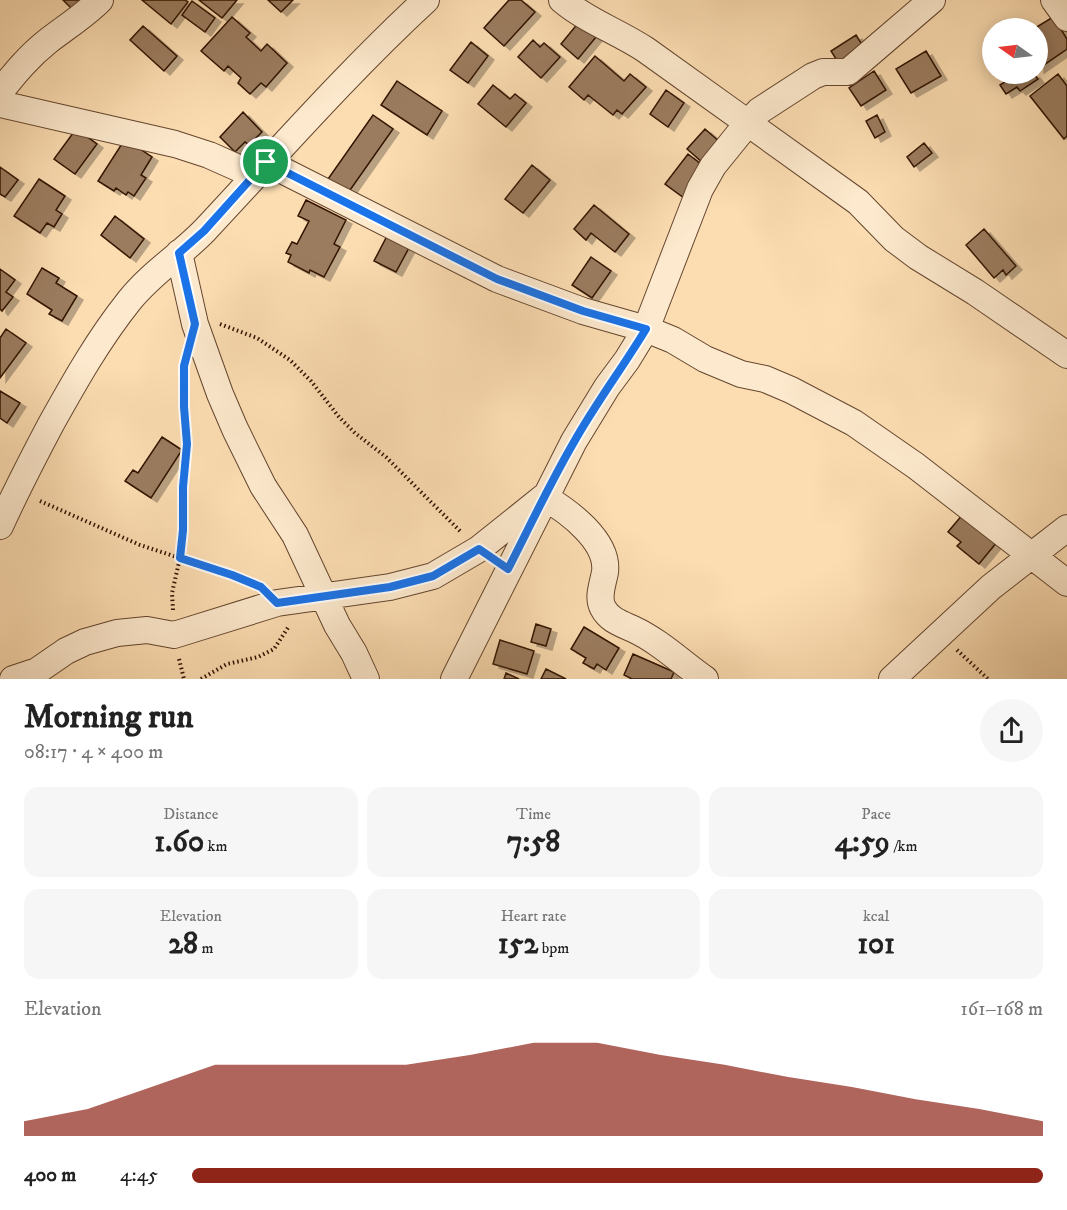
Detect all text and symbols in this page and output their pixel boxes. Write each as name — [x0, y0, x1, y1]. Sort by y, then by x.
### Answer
north arrow — [982, 18, 1048, 84]
map controls — [982, 18, 1048, 84]
pin — [240, 136, 291, 187]
icon: arrive — [249, 145, 282, 178]
text: Morning run — [24, 697, 193, 738]
button: share — [980, 699, 1043, 762]
text: 08:17 · 4 × 400 m — [24, 740, 163, 765]
text: Distance — [163, 804, 218, 824]
text: Time — [516, 804, 551, 824]
text: Pace — [861, 804, 891, 824]
text: 1.60 — [154, 824, 204, 861]
text: 7:58 — [507, 824, 560, 861]
text: 4:59 — [835, 824, 890, 861]
text: km — [204, 836, 227, 856]
text: /km — [890, 836, 918, 856]
text: Elevation — [160, 906, 222, 926]
text: Heart rate — [501, 906, 566, 926]
text: kcal — [863, 906, 889, 926]
text: 28 — [168, 926, 198, 963]
text: 152 — [498, 926, 538, 963]
text: 101 — [857, 926, 895, 963]
text: m — [198, 938, 213, 958]
text: bpm — [538, 938, 569, 958]
text: Elevation — [24, 997, 101, 1022]
text: 161–168 m — [961, 997, 1043, 1022]
text: 400 m — [24, 1163, 76, 1188]
text: 4:45 — [120, 1163, 158, 1188]

